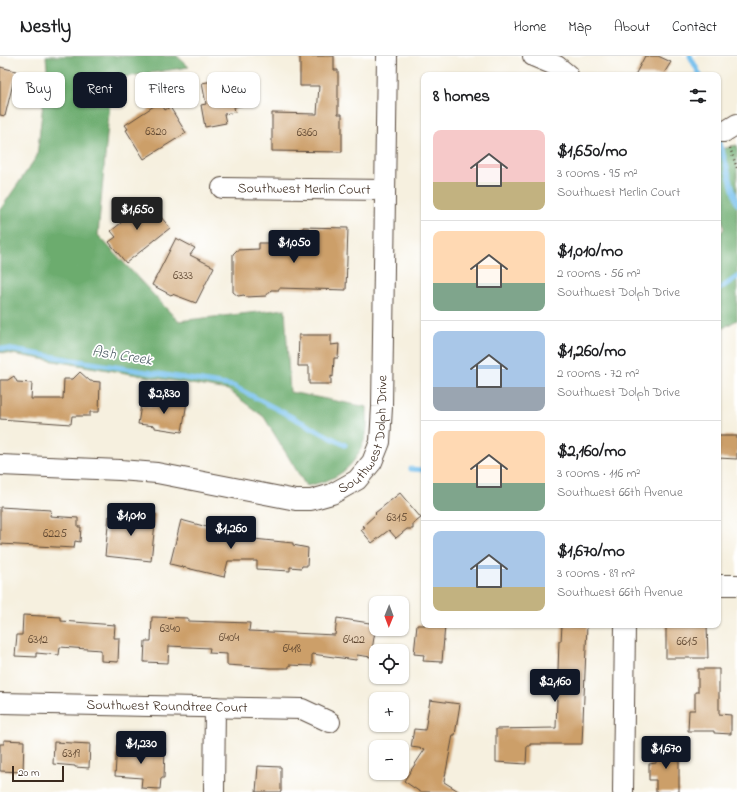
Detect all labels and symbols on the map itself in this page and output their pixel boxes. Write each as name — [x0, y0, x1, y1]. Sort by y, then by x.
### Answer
house number: 6320 — [145, 123, 167, 141]
house number: 6360 — [297, 124, 317, 142]
street label: Southwest Merlin Court — [237, 178, 371, 200]
pin: $1,650 — [104, 197, 170, 231]
pin: $1,050 — [261, 230, 327, 264]
house number: 6333 — [173, 267, 193, 285]
water label: Ash Creek — [90, 340, 155, 372]
street label: Southwest Dolph Drive — [334, 374, 393, 499]
pin: $2,830 — [131, 381, 197, 415]
pin: $1,010 — [98, 503, 164, 537]
house number: 6315 — [387, 509, 408, 527]
pin: $1,260 — [198, 516, 264, 550]
house number: 6225 — [43, 525, 67, 543]
north arrow — [369, 596, 409, 636]
house number: 6340 — [160, 620, 180, 638]
house number: 6404 — [219, 629, 239, 647]
house number: 6312 — [28, 631, 48, 649]
house number: 6422 — [343, 631, 365, 649]
house number: 6615 — [676, 633, 698, 651]
house number: 6418 — [283, 640, 302, 658]
pin: $2,160 — [522, 669, 588, 703]
street label: Southwest Roundtree Court — [86, 694, 248, 718]
pin: $1,230 — [108, 731, 174, 765]
pin: $1,670 — [633, 736, 699, 770]
house number: 6319 — [62, 745, 80, 763]
scale bar — [12, 764, 64, 783]

